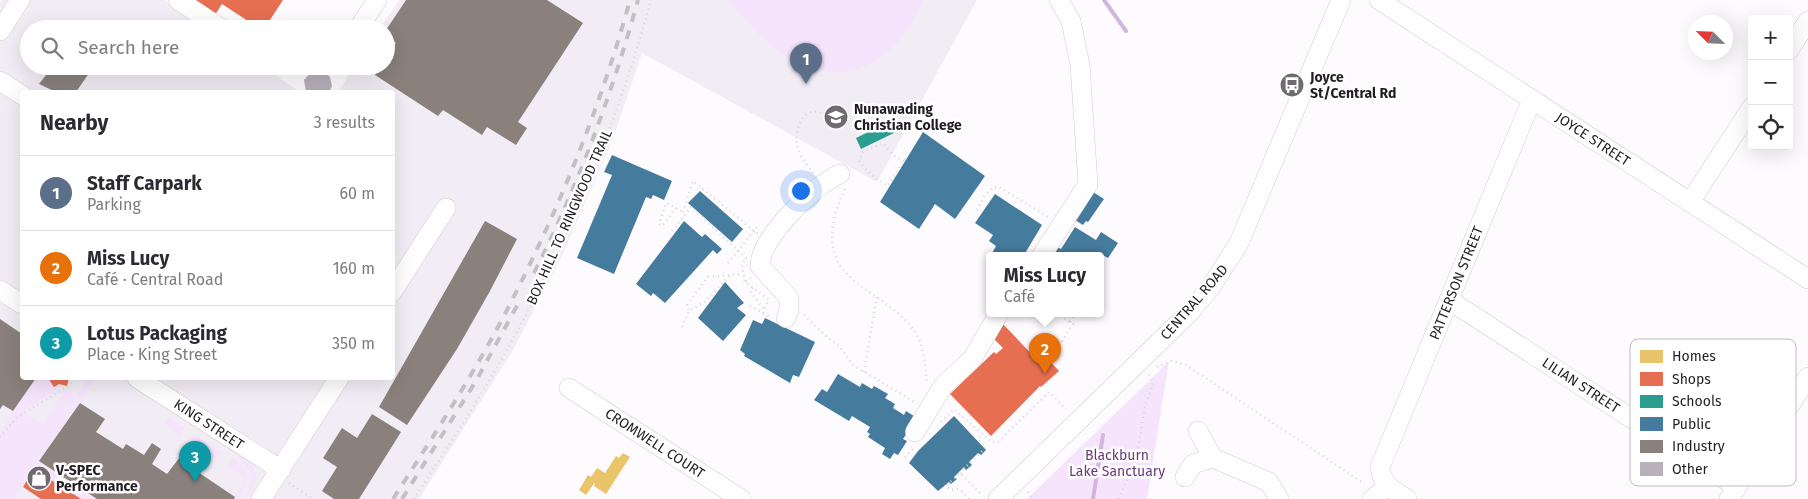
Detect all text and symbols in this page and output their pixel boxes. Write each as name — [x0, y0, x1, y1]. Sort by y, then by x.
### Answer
north arrow — [1688, 15, 1733, 60]
map controls — [1748, 15, 1793, 150]
button: + — [1748, 15, 1793, 60]
search box — [20, 20, 395, 75]
icon: search — [38, 34, 66, 62]
text: Search here — [78, 36, 179, 59]
pin: 1 — [790, 43, 822, 84]
button: − — [1748, 60, 1793, 105]
place label: Joyce St/Central Rd — [1309, 69, 1396, 102]
bus stop icon: Joyce St/Central Rd — [1279, 72, 1305, 98]
place label: Nunawading Christian College — [854, 101, 962, 134]
school or university icon: Nunawading Christian College — [823, 104, 849, 130]
button: locate — [1748, 105, 1793, 150]
street label: JOYCE STREET — [1552, 109, 1634, 170]
text: Nearby — [40, 110, 108, 136]
text: 3 results — [314, 113, 375, 132]
street label: BOX HILL TO RINGWOOD TRAIL — [523, 127, 616, 308]
text: Staff Carpark — [87, 172, 202, 195]
your location — [788, 178, 814, 204]
text: 1 — [52, 184, 60, 203]
text: 60 m — [340, 184, 375, 203]
text: Parking — [87, 195, 141, 214]
street label: PATTERSON STREET — [1426, 223, 1487, 342]
text: Miss Lucy — [87, 247, 169, 270]
popup — [986, 252, 1104, 317]
text: 2 — [52, 259, 60, 278]
text: 160 m — [333, 259, 375, 278]
street label: CENTRAL ROAD — [1157, 261, 1232, 343]
text: Miss Lucy — [1004, 264, 1086, 287]
text: Café · Central Road — [87, 270, 223, 289]
text: Café — [1004, 287, 1035, 306]
text: Lotus Packaging — [87, 322, 227, 345]
pin: 2 — [1029, 333, 1061, 374]
text: 3 — [52, 334, 60, 353]
text: 350 m — [332, 334, 375, 353]
legend — [1630, 339, 1796, 486]
text: Place · King Street — [87, 345, 217, 364]
text: Homes — [1672, 348, 1716, 365]
street label: LILIAN STREET — [1539, 354, 1623, 417]
text: Shops — [1672, 371, 1711, 388]
text: Schools — [1672, 393, 1722, 410]
street label: KING STREET — [171, 396, 247, 454]
street label: CROMWELL COURT — [602, 405, 708, 482]
text: Public — [1672, 416, 1711, 433]
text: Industry — [1672, 438, 1725, 455]
pin: 3 — [179, 441, 211, 482]
park label: Blackburn Lake Sanctuary — [1069, 447, 1165, 480]
text: Other — [1672, 461, 1709, 478]
place label: V-SPEC Performance — [55, 462, 138, 495]
shop icon: V-SPEC Performance — [26, 465, 52, 491]

